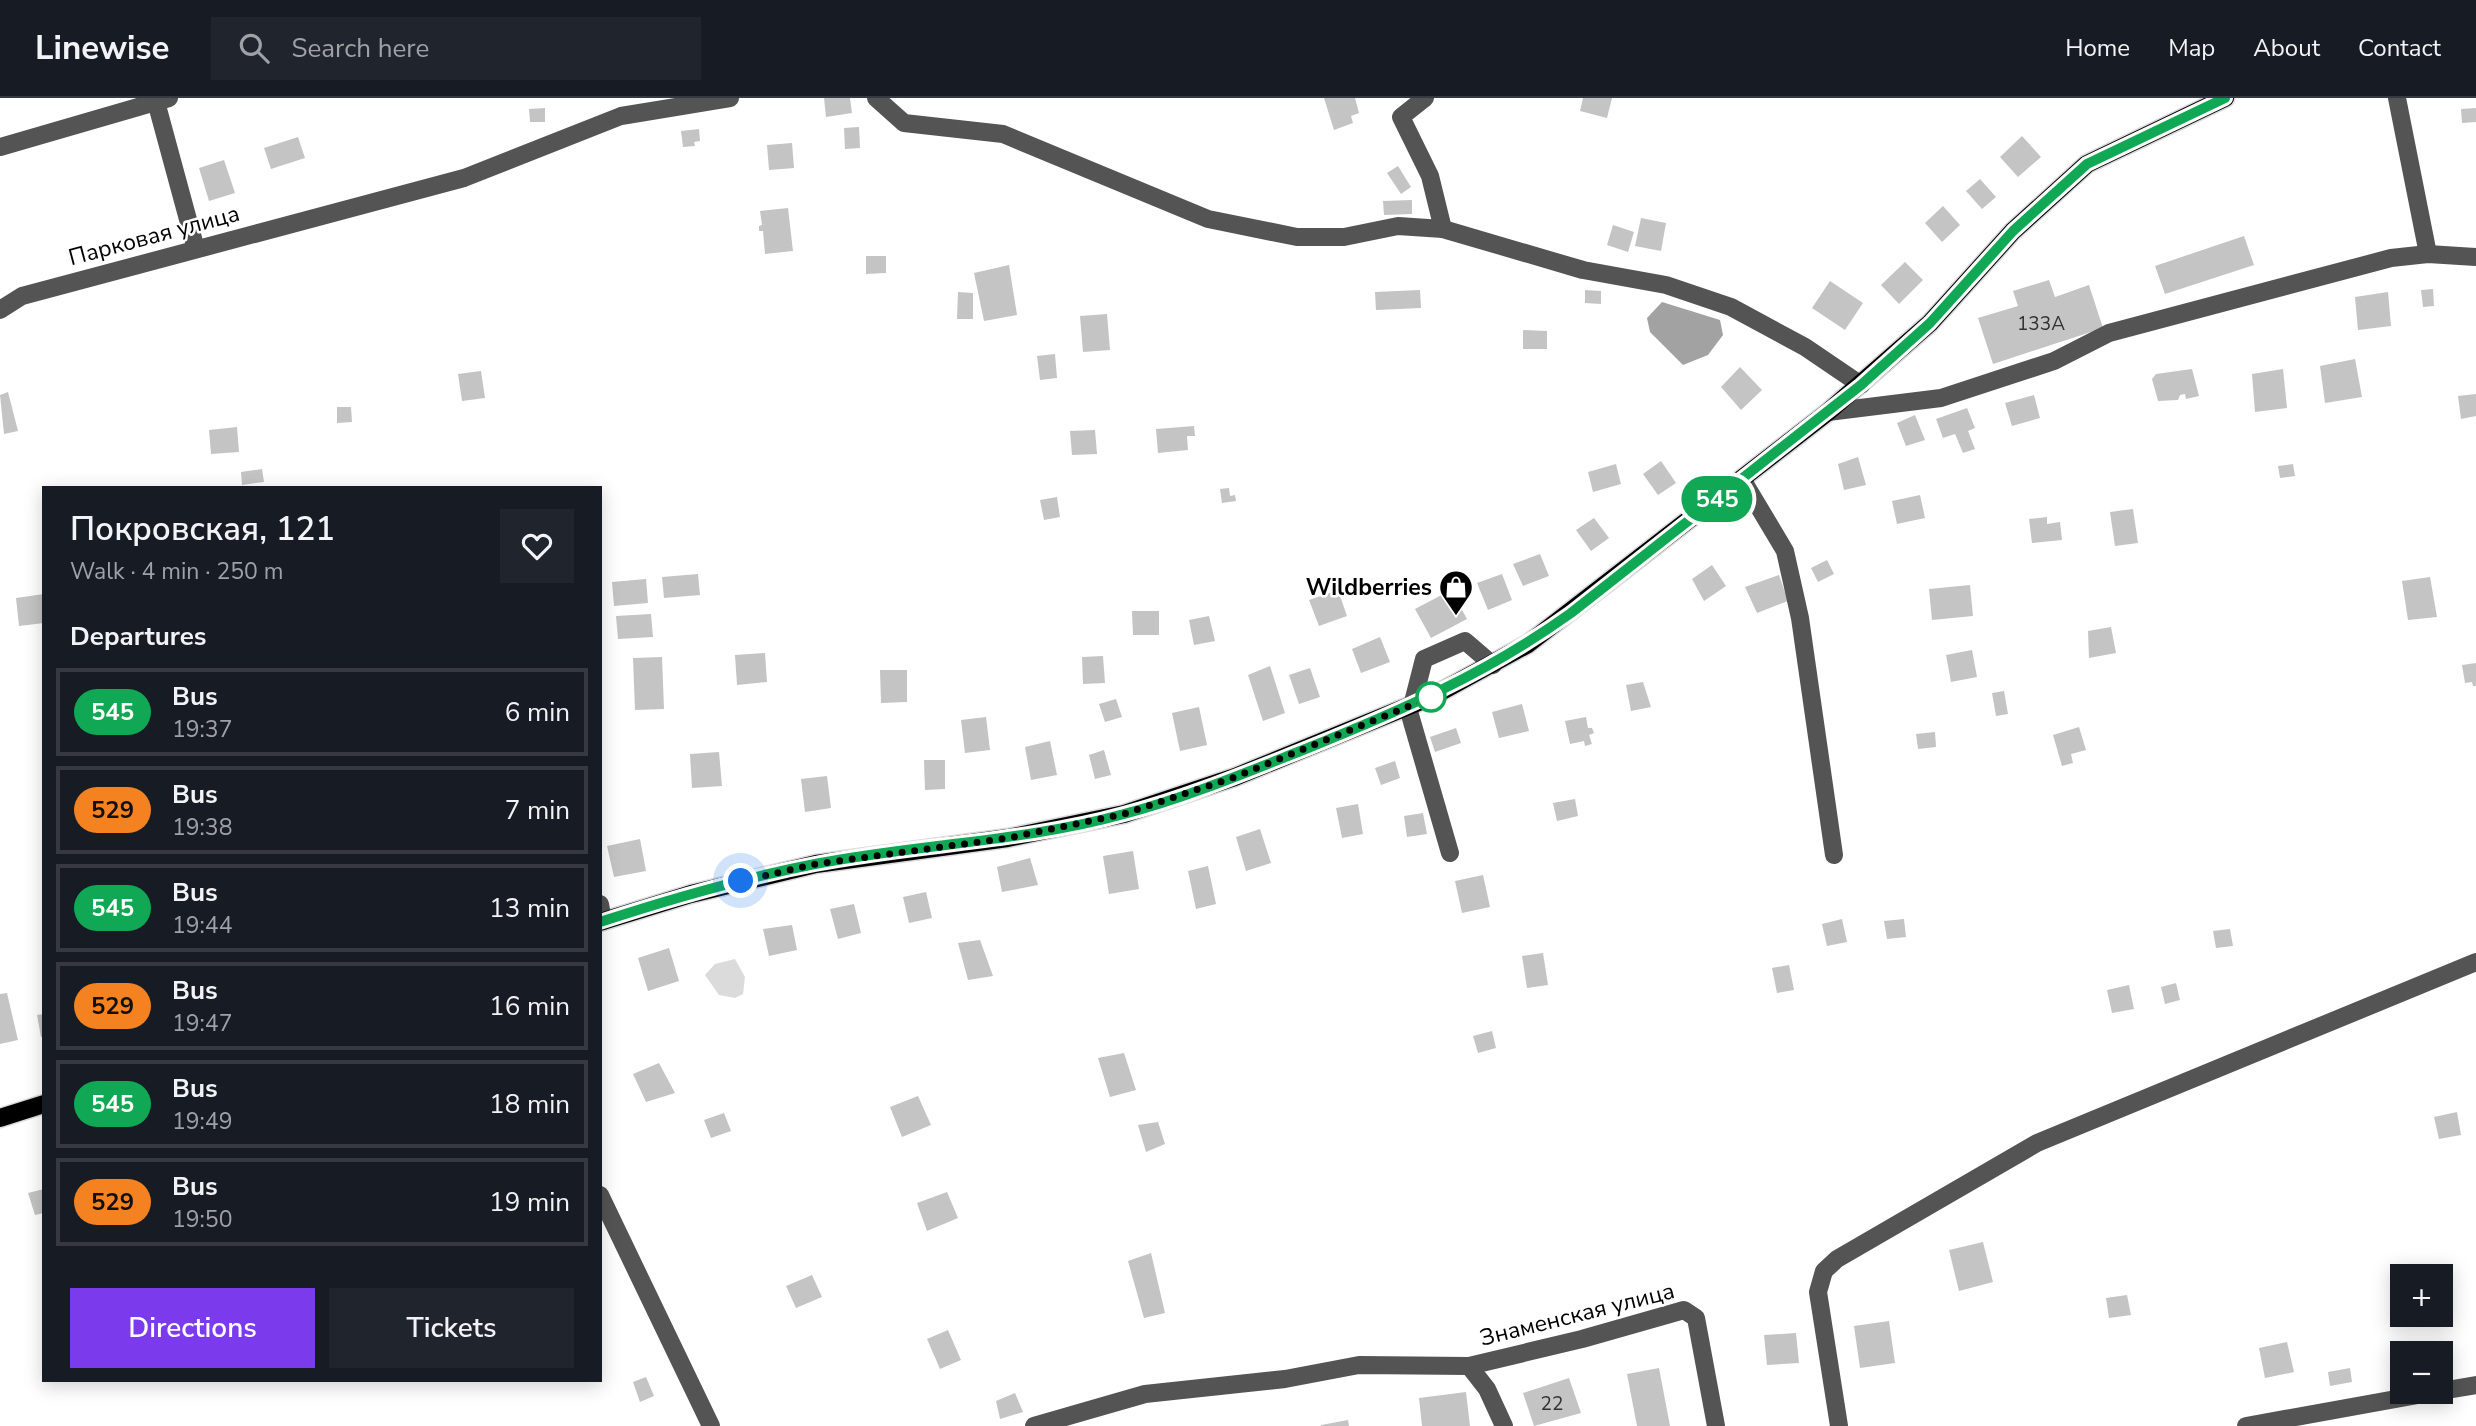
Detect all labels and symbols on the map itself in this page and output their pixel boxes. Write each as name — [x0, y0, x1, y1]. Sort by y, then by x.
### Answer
street label: Парковая улица — [65, 198, 243, 273]
house number: 133А — [2017, 311, 2065, 337]
line badge: 545 — [1677, 476, 1757, 522]
shop icon: Wildberries — [1437, 568, 1475, 617]
place label: Wildberries — [1306, 572, 1432, 603]
unlabelled marker — [1416, 682, 1446, 712]
your location — [723, 863, 758, 898]
street label: Знаменская улица — [1477, 1275, 1678, 1354]
house number: 22 — [1541, 1391, 1563, 1417]

